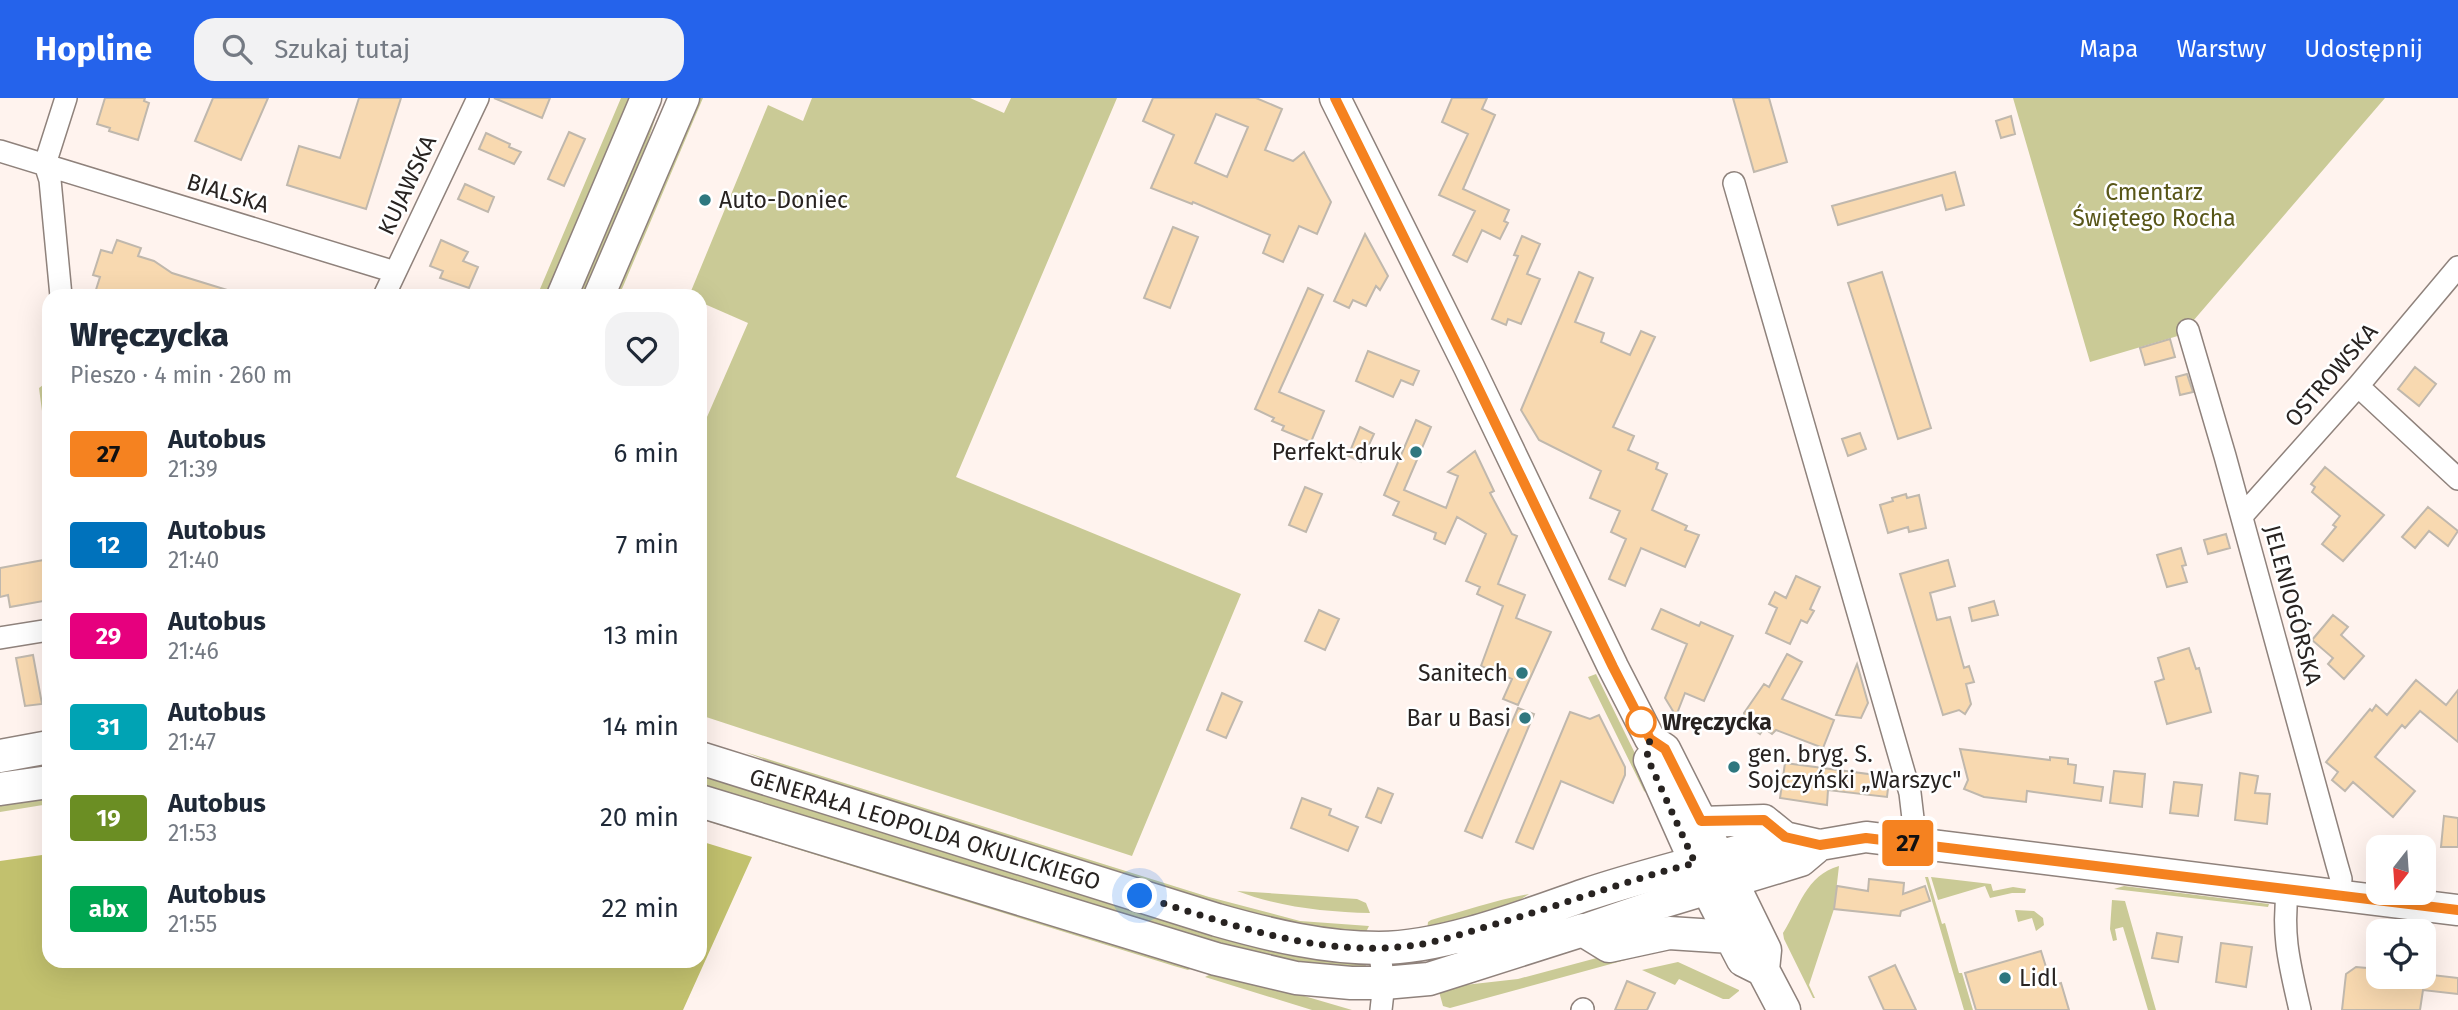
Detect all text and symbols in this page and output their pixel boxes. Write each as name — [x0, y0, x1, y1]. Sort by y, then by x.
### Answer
search box — [194, 18, 684, 81]
text: Hopline — [35, 29, 152, 69]
icon: search — [218, 30, 256, 68]
text: Szukaj tutaj — [274, 34, 410, 65]
text: Mapa — [2080, 35, 2138, 63]
text: Warstwy — [2176, 35, 2266, 63]
text: Udostępnij — [2304, 35, 2423, 63]
street label: KUJAWSKA — [372, 130, 443, 239]
street label: BIALSKA — [184, 167, 273, 219]
park label: Cmentarz Świętego Rocha — [2072, 178, 2236, 232]
place label: Auto-Doniec — [719, 186, 848, 214]
marker: Auto-Doniec — [697, 192, 713, 208]
button: heart — [605, 312, 679, 386]
text: Wręczycka — [70, 315, 229, 355]
street label: OSTROWSKA — [2279, 317, 2384, 432]
text: Pieszo · 4 min · 260 m — [70, 361, 292, 389]
text: Autobus — [168, 424, 266, 455]
text: 6 min — [613, 438, 679, 469]
place label: Perfekt-druk — [1272, 438, 1402, 466]
text: 27 — [97, 440, 120, 468]
marker: Perfekt-druk — [1408, 444, 1424, 460]
text: 21:39 — [168, 455, 218, 483]
text: Autobus — [168, 515, 266, 546]
street label: JELENIOGÓRSKA — [2258, 521, 2329, 689]
text: 7 min — [616, 529, 679, 560]
text: 12 — [97, 531, 120, 559]
text: 21:40 — [168, 546, 219, 574]
text: Autobus — [168, 606, 266, 637]
text: 13 min — [603, 620, 679, 651]
text: 29 — [96, 622, 121, 650]
text: 21:46 — [168, 637, 219, 665]
place label: Sanitech — [1418, 659, 1508, 687]
marker: Sanitech — [1514, 665, 1530, 681]
text: Autobus — [168, 697, 266, 728]
place label: Bar u Basi — [1407, 704, 1511, 732]
marker: Wręczycka — [1626, 707, 1656, 737]
place label: Wręczycka — [1662, 708, 1772, 736]
marker: Bar u Basi — [1517, 710, 1533, 726]
text: 14 min — [602, 711, 679, 742]
text: 31 — [97, 713, 120, 741]
text: 21:47 — [168, 728, 216, 756]
place label: gen. bryg. S. Sojczyński „Warszyc" — [1748, 740, 1962, 794]
marker: gen. bryg. S. Sojczyński „Warszyc" — [1726, 759, 1742, 775]
street label: GENERAŁA LEOPOLDA OKULICKIEGO — [746, 762, 1104, 896]
text: Autobus — [168, 788, 266, 819]
text: 20 min — [600, 802, 679, 833]
text: 19 — [96, 804, 121, 832]
text: 21:53 — [168, 819, 217, 847]
line badge: 27 — [1876, 820, 1940, 866]
text: 27 — [1896, 829, 1920, 857]
north arrow — [2366, 835, 2436, 905]
map controls — [2366, 835, 2436, 989]
your location — [1122, 878, 1157, 913]
text: Autobus — [168, 879, 266, 910]
text: 22 min — [602, 893, 679, 924]
text: abx — [89, 895, 128, 923]
text: 21:55 — [168, 910, 217, 938]
button: locate — [2366, 919, 2436, 989]
place label: Lidl — [2019, 964, 2058, 992]
marker: Lidl — [1997, 970, 2013, 986]

